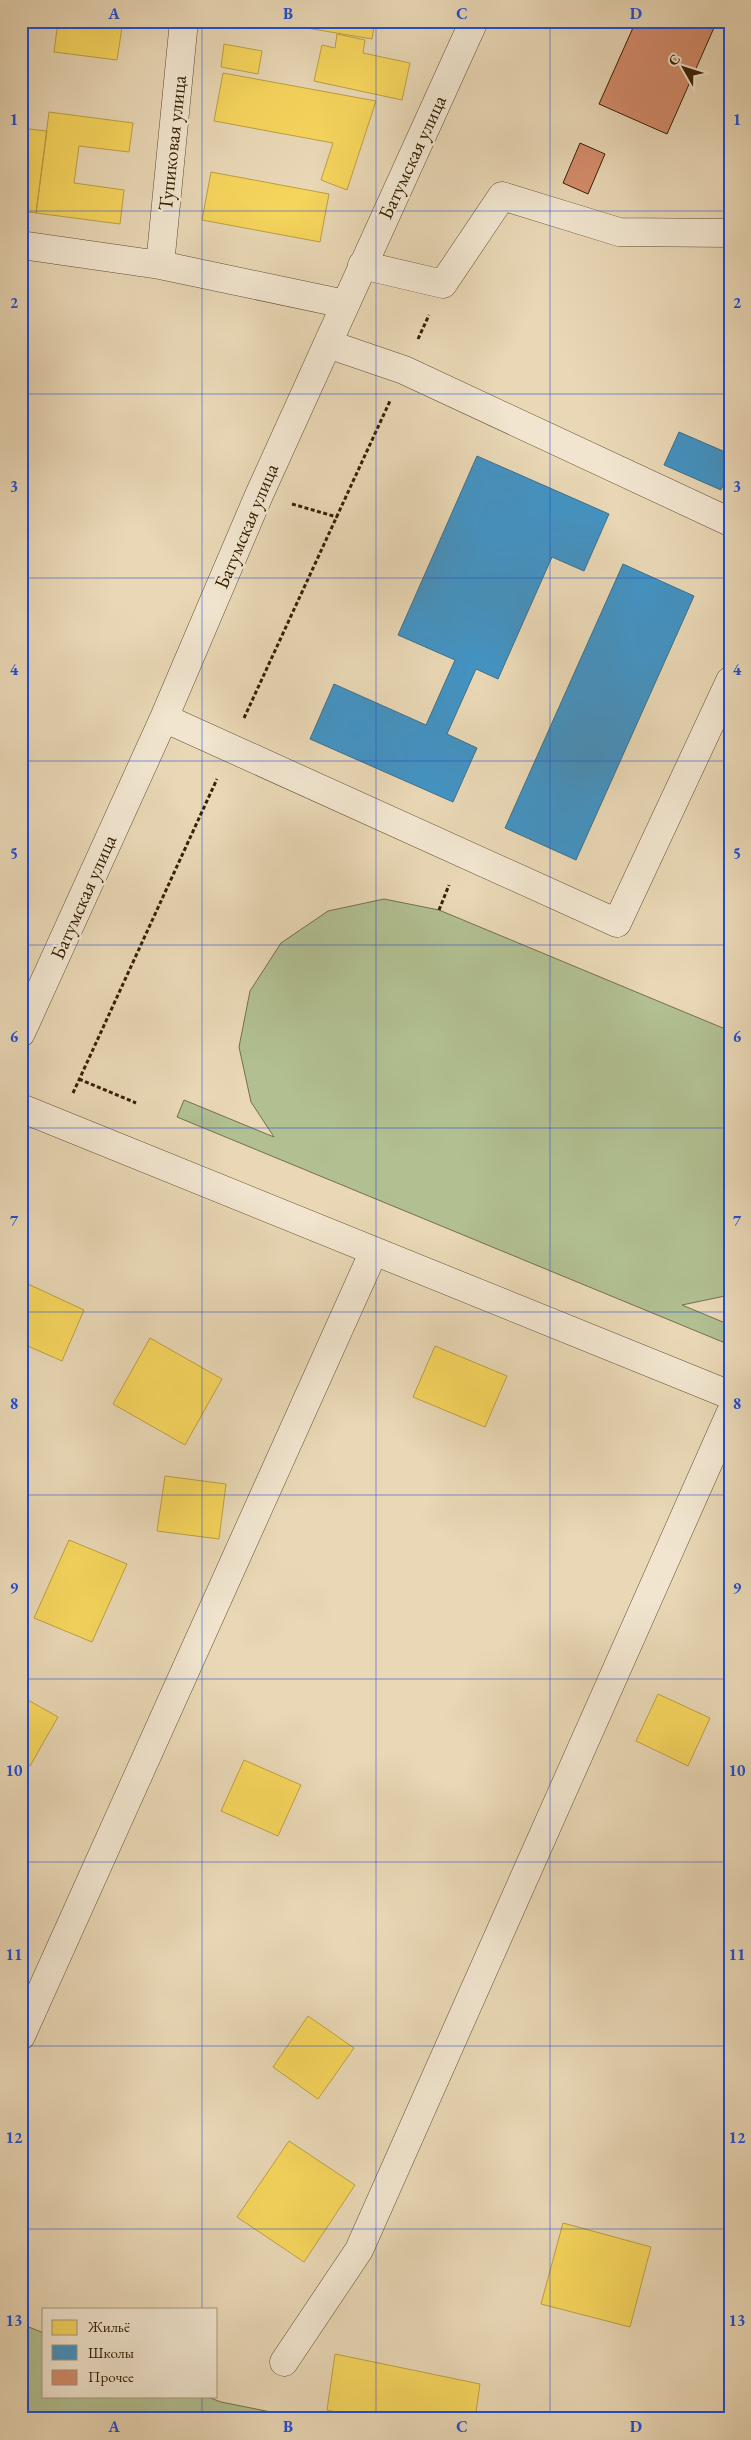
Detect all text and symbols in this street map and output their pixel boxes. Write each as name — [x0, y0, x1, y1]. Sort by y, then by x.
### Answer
text: A — [107, 3, 120, 24]
text: B — [283, 3, 293, 24]
text: C — [456, 3, 468, 24]
text: D — [630, 3, 642, 24]
north arrow — [658, 42, 708, 92]
text: С — [664, 50, 684, 69]
street label: Тупиковая улица — [152, 74, 192, 212]
street label: Батумская улица — [372, 91, 452, 223]
text: 1 — [10, 109, 18, 130]
text: 1 — [733, 109, 741, 130]
text: 2 — [10, 292, 19, 313]
text: 2 — [733, 292, 742, 313]
street label: Батумская улица — [208, 459, 284, 593]
text: 3 — [10, 476, 18, 497]
text: 3 — [733, 476, 741, 497]
text: 4 — [10, 659, 19, 680]
text: 4 — [733, 659, 742, 680]
street label: Батумская улица — [44, 831, 122, 963]
text: 5 — [10, 843, 18, 864]
text: 5 — [733, 843, 741, 864]
text: 6 — [10, 1026, 19, 1047]
text: 6 — [733, 1026, 742, 1047]
text: 7 — [10, 1210, 19, 1231]
text: 7 — [733, 1210, 742, 1231]
text: 8 — [10, 1393, 18, 1414]
text: 8 — [733, 1393, 741, 1414]
text: 9 — [10, 1577, 19, 1598]
text: 9 — [733, 1577, 742, 1598]
text: 10 — [6, 1760, 23, 1781]
text: 10 — [729, 1760, 746, 1781]
text: 11 — [6, 1944, 22, 1965]
text: 11 — [729, 1944, 745, 1965]
text: 12 — [6, 2127, 23, 2148]
text: 12 — [729, 2127, 746, 2148]
legend — [42, 2308, 218, 2398]
text: 13 — [6, 2310, 22, 2331]
text: 13 — [729, 2310, 745, 2331]
text: Жильё — [87, 2317, 130, 2336]
text: Школы — [88, 2343, 134, 2362]
text: Прочее — [88, 2367, 134, 2386]
text: A — [107, 2416, 120, 2437]
text: B — [283, 2416, 293, 2437]
text: C — [456, 2416, 468, 2437]
text: D — [630, 2416, 642, 2437]

